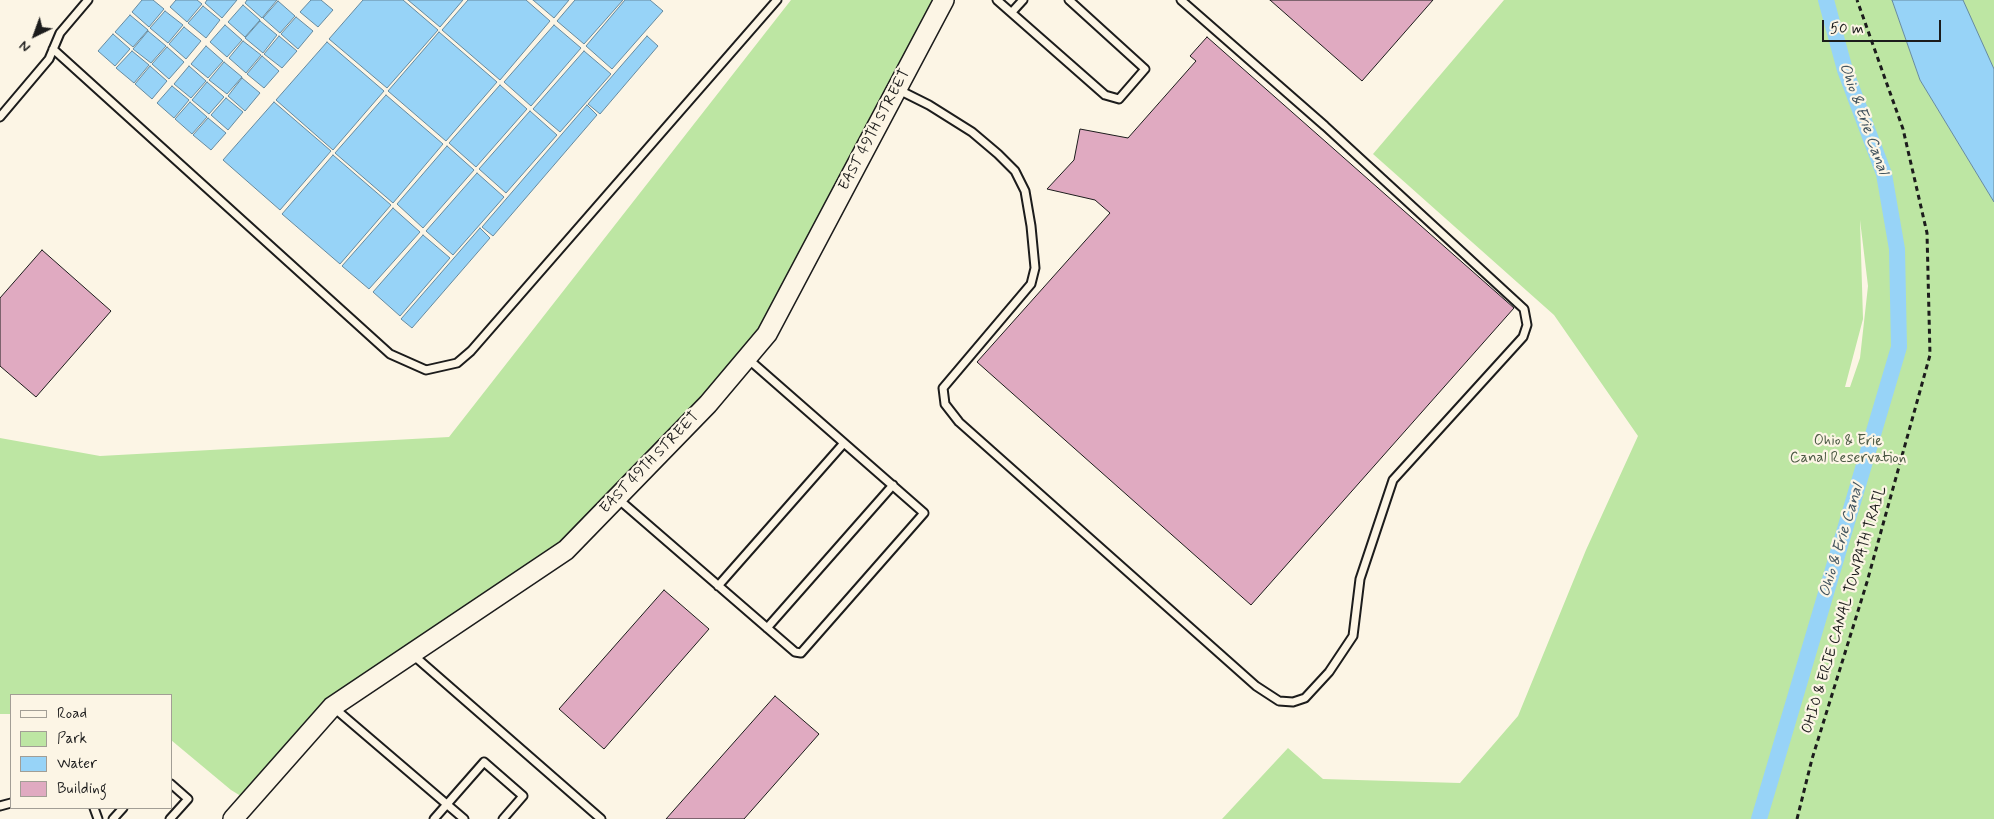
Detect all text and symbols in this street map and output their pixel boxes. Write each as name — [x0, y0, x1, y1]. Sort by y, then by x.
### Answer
north arrow — [10, 10, 60, 60]
scale bar — [1824, 10, 1943, 42]
text: 50 m — [1830, 19, 1864, 39]
text: N — [15, 36, 34, 56]
water label: Ohio & Erie Canal — [1834, 61, 1892, 177]
street label: EAST 49TH STREET — [835, 66, 915, 194]
street label: EAST 49TH STREET — [597, 408, 703, 518]
park label: Ohio & Erie Canal Reservation — [1790, 433, 1906, 468]
water label: Ohio & Erie Canal — [1816, 482, 1868, 600]
street label: OHIO & ERIE CANAL TOWPATH TRAIL — [1799, 484, 1891, 736]
legend — [10, 694, 172, 809]
text: Road — [57, 704, 87, 724]
text: Park — [57, 729, 87, 749]
text: Water — [57, 754, 97, 774]
text: Building — [57, 779, 107, 799]

